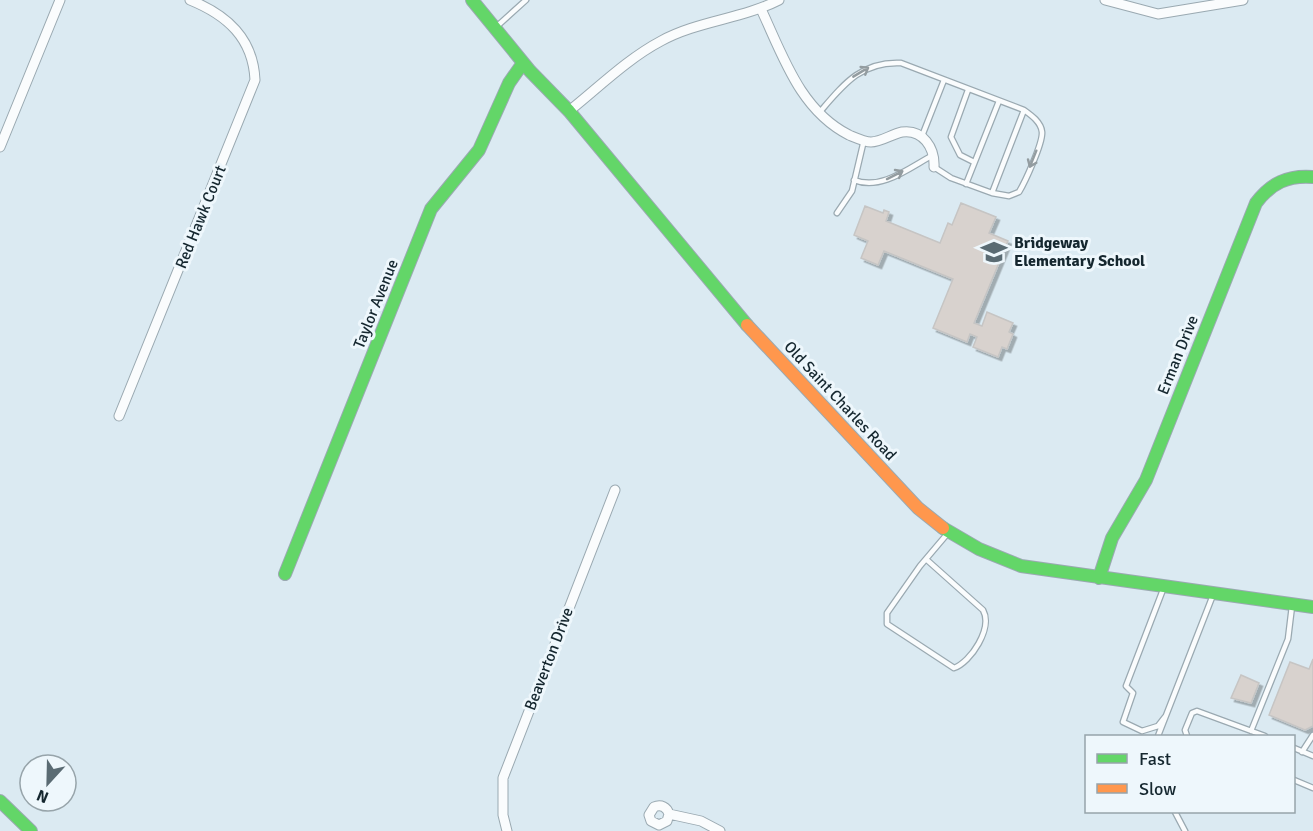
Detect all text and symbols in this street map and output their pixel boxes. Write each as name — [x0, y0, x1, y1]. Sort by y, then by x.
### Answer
one-way arrow — [852, 66, 869, 78]
one-way arrow — [1027, 149, 1038, 168]
street label: Red Hawk Court — [171, 162, 231, 272]
one-way arrow — [885, 169, 903, 180]
place label: Bridgeway Elementary School — [1014, 233, 1145, 271]
school or university icon: Bridgeway Elementary School — [979, 237, 1009, 267]
street label: Taylor Avenue — [349, 256, 403, 352]
street label: Erman Drive — [1153, 312, 1203, 398]
street label: Old Saint Charles Road — [779, 337, 901, 465]
street label: Beaverton Drive — [520, 605, 578, 713]
legend — [1085, 735, 1295, 813]
text: Fast — [1139, 748, 1171, 770]
north arrow — [18, 753, 78, 813]
text: Slow — [1139, 778, 1176, 800]
text: N — [34, 785, 52, 807]

